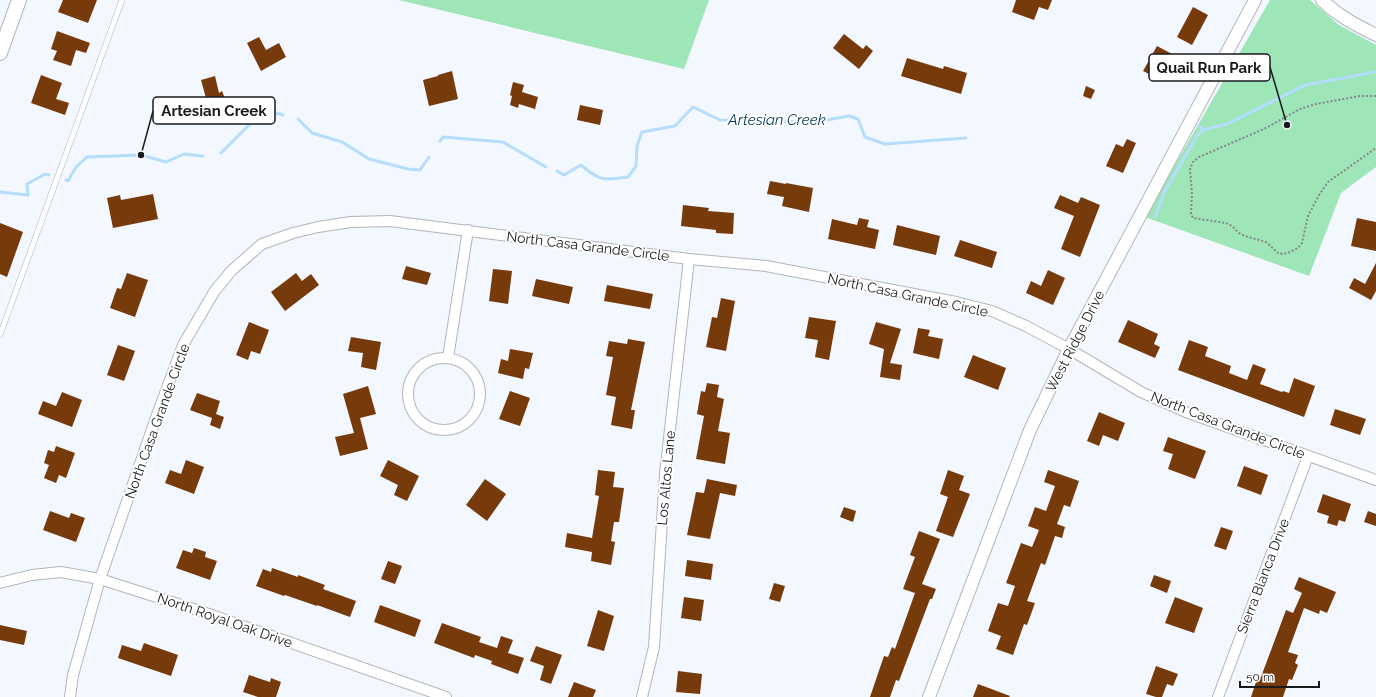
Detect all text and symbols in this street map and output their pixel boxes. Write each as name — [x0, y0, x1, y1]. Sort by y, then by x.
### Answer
callout: Quail Run Park — [1149, 54, 1270, 81]
text: Quail Run Park — [1157, 59, 1262, 77]
callout: Artesian Creek — [153, 97, 275, 124]
text: Artesian Creek — [161, 102, 267, 120]
water label: Artesian Creek — [727, 111, 826, 129]
street label: North Casa Grande Circle — [506, 228, 670, 264]
street label: North Casa Grande Circle — [826, 270, 990, 320]
street label: West Ridge Drive — [1043, 288, 1107, 394]
street label: North Casa Grande Circle — [121, 341, 193, 501]
street label: North Casa Grande Circle — [1149, 388, 1307, 462]
street label: Los Altos Lane — [654, 430, 678, 526]
street label: Sierra Blanca Drive — [1234, 516, 1292, 636]
street label: North Royal Oak Drive — [155, 589, 295, 651]
scale bar — [1240, 663, 1319, 689]
text: 50 m — [1246, 670, 1274, 684]

